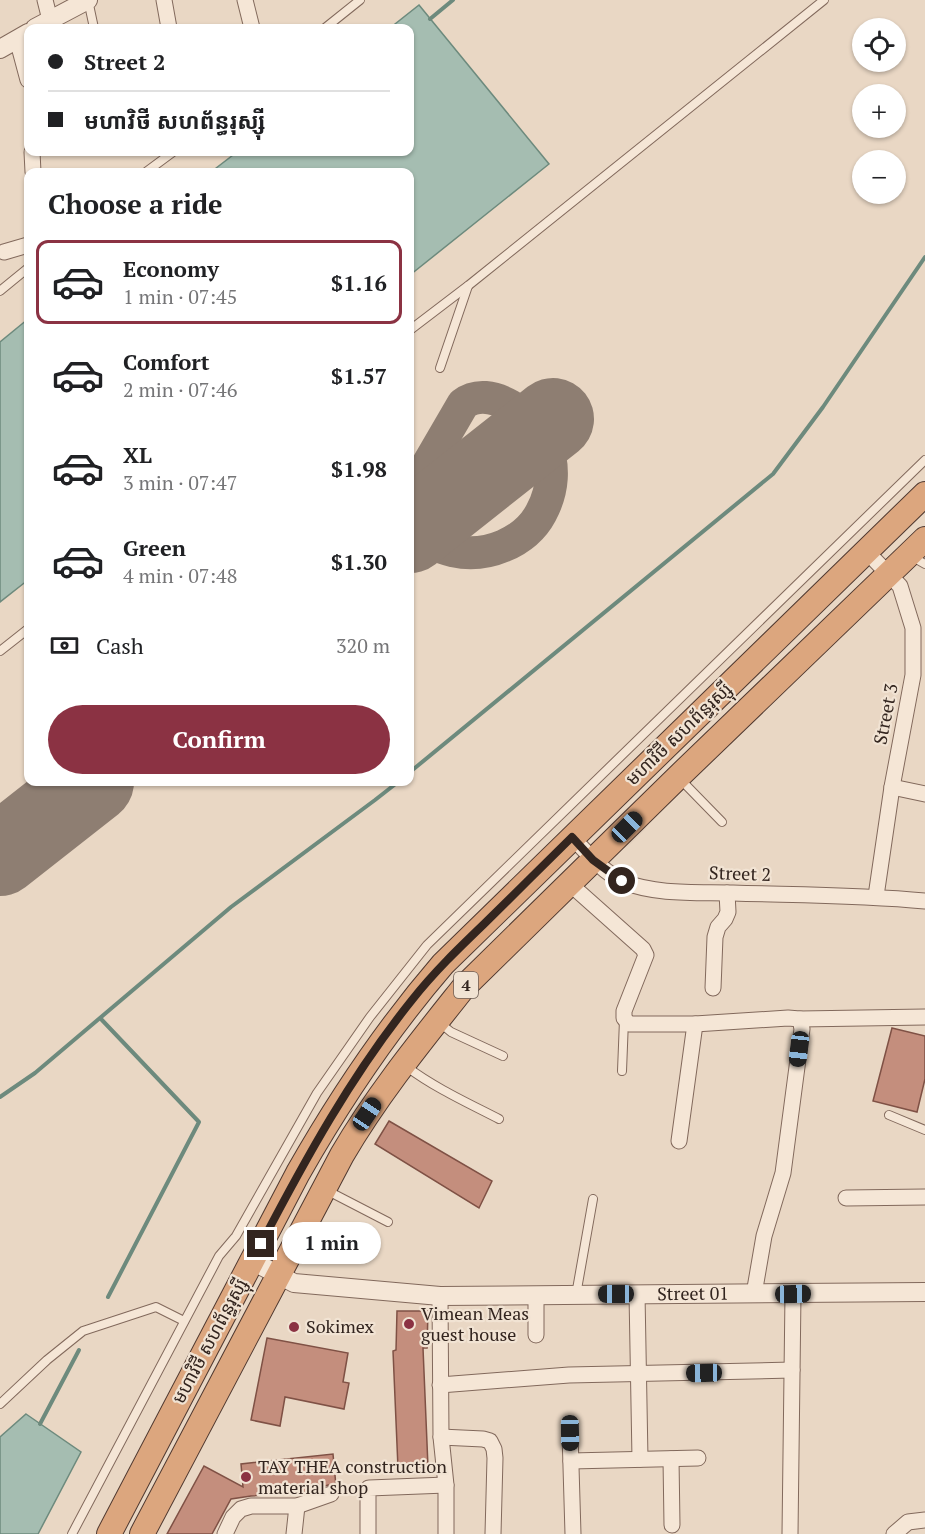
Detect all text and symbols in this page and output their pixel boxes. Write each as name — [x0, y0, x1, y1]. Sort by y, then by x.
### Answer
map controls — [852, 18, 906, 204]
button: locate — [852, 18, 906, 72]
text: Street 2 — [84, 47, 165, 76]
button: + — [852, 84, 906, 138]
text: មហាវិថី សហព័ន្ធរុស្ស៊ី — [84, 106, 265, 135]
button: − — [852, 150, 906, 204]
text: Choose a ride — [48, 186, 223, 222]
text: Economy — [123, 254, 219, 283]
icon: car — [51, 255, 105, 309]
text: $1.16 — [331, 268, 387, 297]
text: 1 min · 07:45 — [123, 283, 237, 310]
text: Comfort — [123, 347, 209, 376]
icon: car — [51, 348, 105, 402]
text: $1.57 — [331, 361, 387, 390]
text: 2 min · 07:46 — [123, 376, 237, 403]
text: XL — [123, 440, 152, 469]
icon: car — [51, 441, 105, 495]
text: $1.98 — [331, 454, 387, 483]
text: 3 min · 07:47 — [123, 469, 237, 496]
text: Green — [123, 533, 186, 562]
icon: car — [51, 534, 105, 588]
text: $1.30 — [331, 547, 387, 576]
text: 4 min · 07:48 — [123, 562, 237, 589]
icon: cash — [48, 629, 81, 662]
text: Cash — [96, 631, 144, 660]
text: 320 m — [336, 632, 390, 659]
street label: មហាវិថី សហព័ន្ធរុស្ស៊ី — [620, 677, 740, 794]
street label: Street 3 — [867, 681, 903, 747]
button: Confirm — [48, 705, 390, 774]
car — [608, 808, 646, 846]
street label: Street 2 — [709, 860, 771, 886]
route start — [608, 867, 635, 894]
road number: 4 — [454, 972, 478, 998]
car — [788, 1030, 810, 1068]
car — [349, 1094, 385, 1134]
callout: 1 min — [282, 1223, 381, 1265]
text: 1 min — [304, 1229, 359, 1256]
route end — [247, 1230, 274, 1257]
street label: មហាវិថី សហព័ន្ធរុស្ស៊ី — [166, 1274, 257, 1410]
street label: Street 01 — [657, 1281, 729, 1305]
car — [598, 1285, 634, 1303]
car — [775, 1285, 811, 1303]
place label: Vimean Meas guest house — [421, 1301, 529, 1346]
place label: Sokimex — [306, 1314, 375, 1338]
marker: Vimean Meas guest house — [402, 1317, 416, 1331]
marker: Sokimex — [287, 1320, 301, 1334]
car — [686, 1364, 722, 1382]
car — [561, 1415, 579, 1451]
place label: TAY THEA construction material shop — [258, 1454, 447, 1499]
marker: TAY THEA construction material shop — [239, 1470, 253, 1484]

